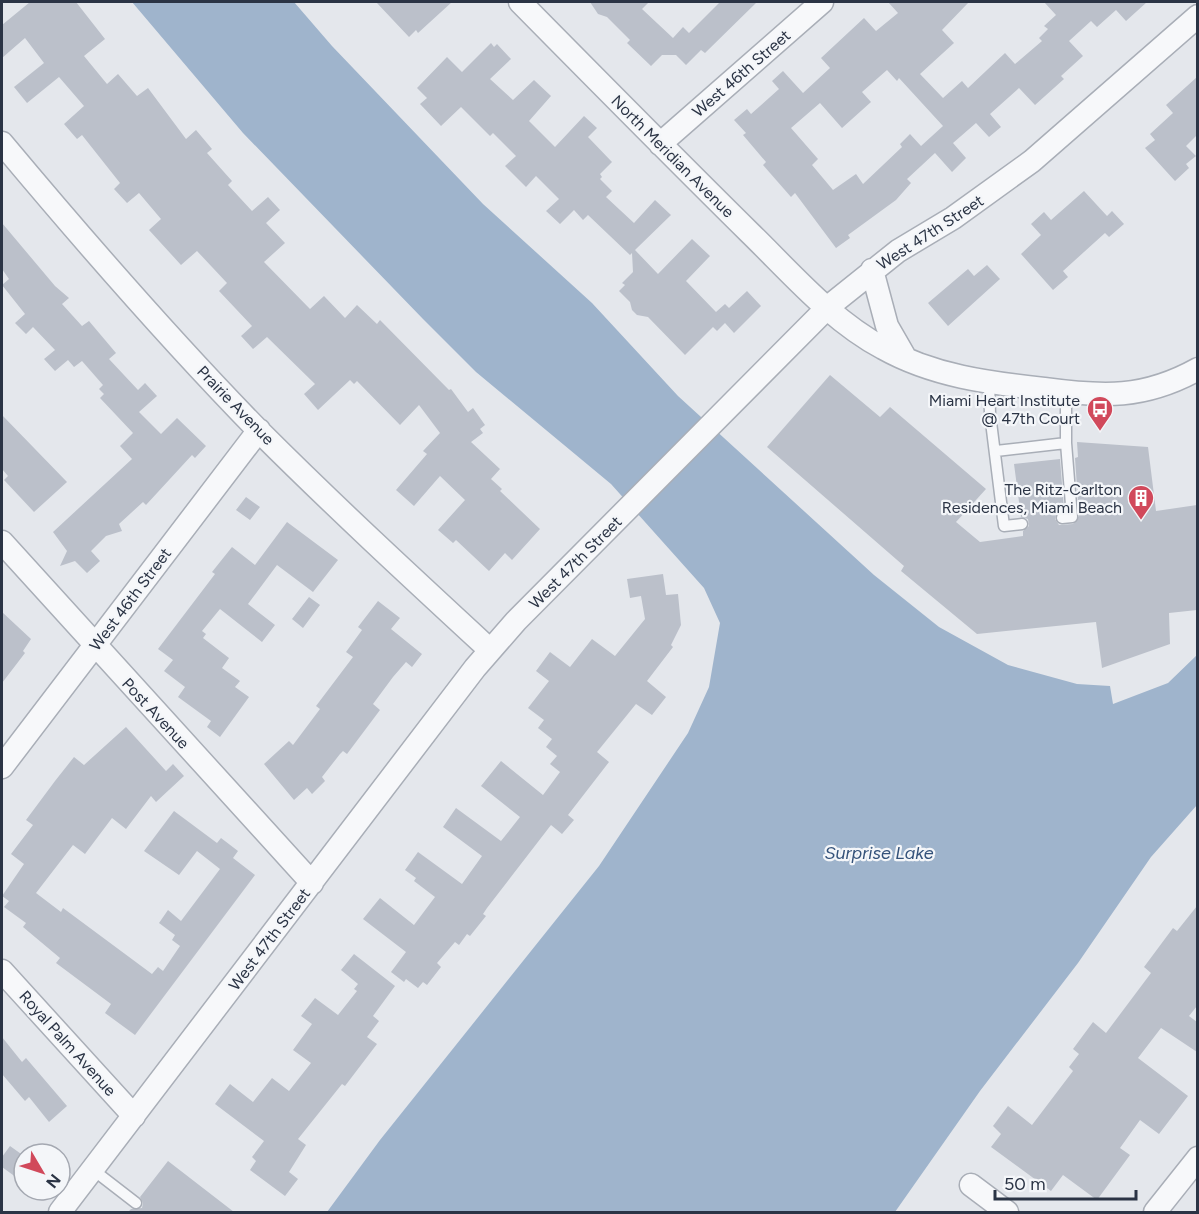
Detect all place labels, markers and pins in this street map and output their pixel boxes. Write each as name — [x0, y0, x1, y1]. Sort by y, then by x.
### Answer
place label: Miami Heart Institute @ 47th Court — [929, 391, 1080, 428]
bus stop icon: Miami Heart Institute @ 47th Court — [1085, 394, 1115, 432]
place label: The Ritz-Carlton Residences, Miami Beach — [942, 480, 1122, 517]
building icon: The Ritz-Carlton Residences, Miami Beach — [1126, 483, 1156, 521]

